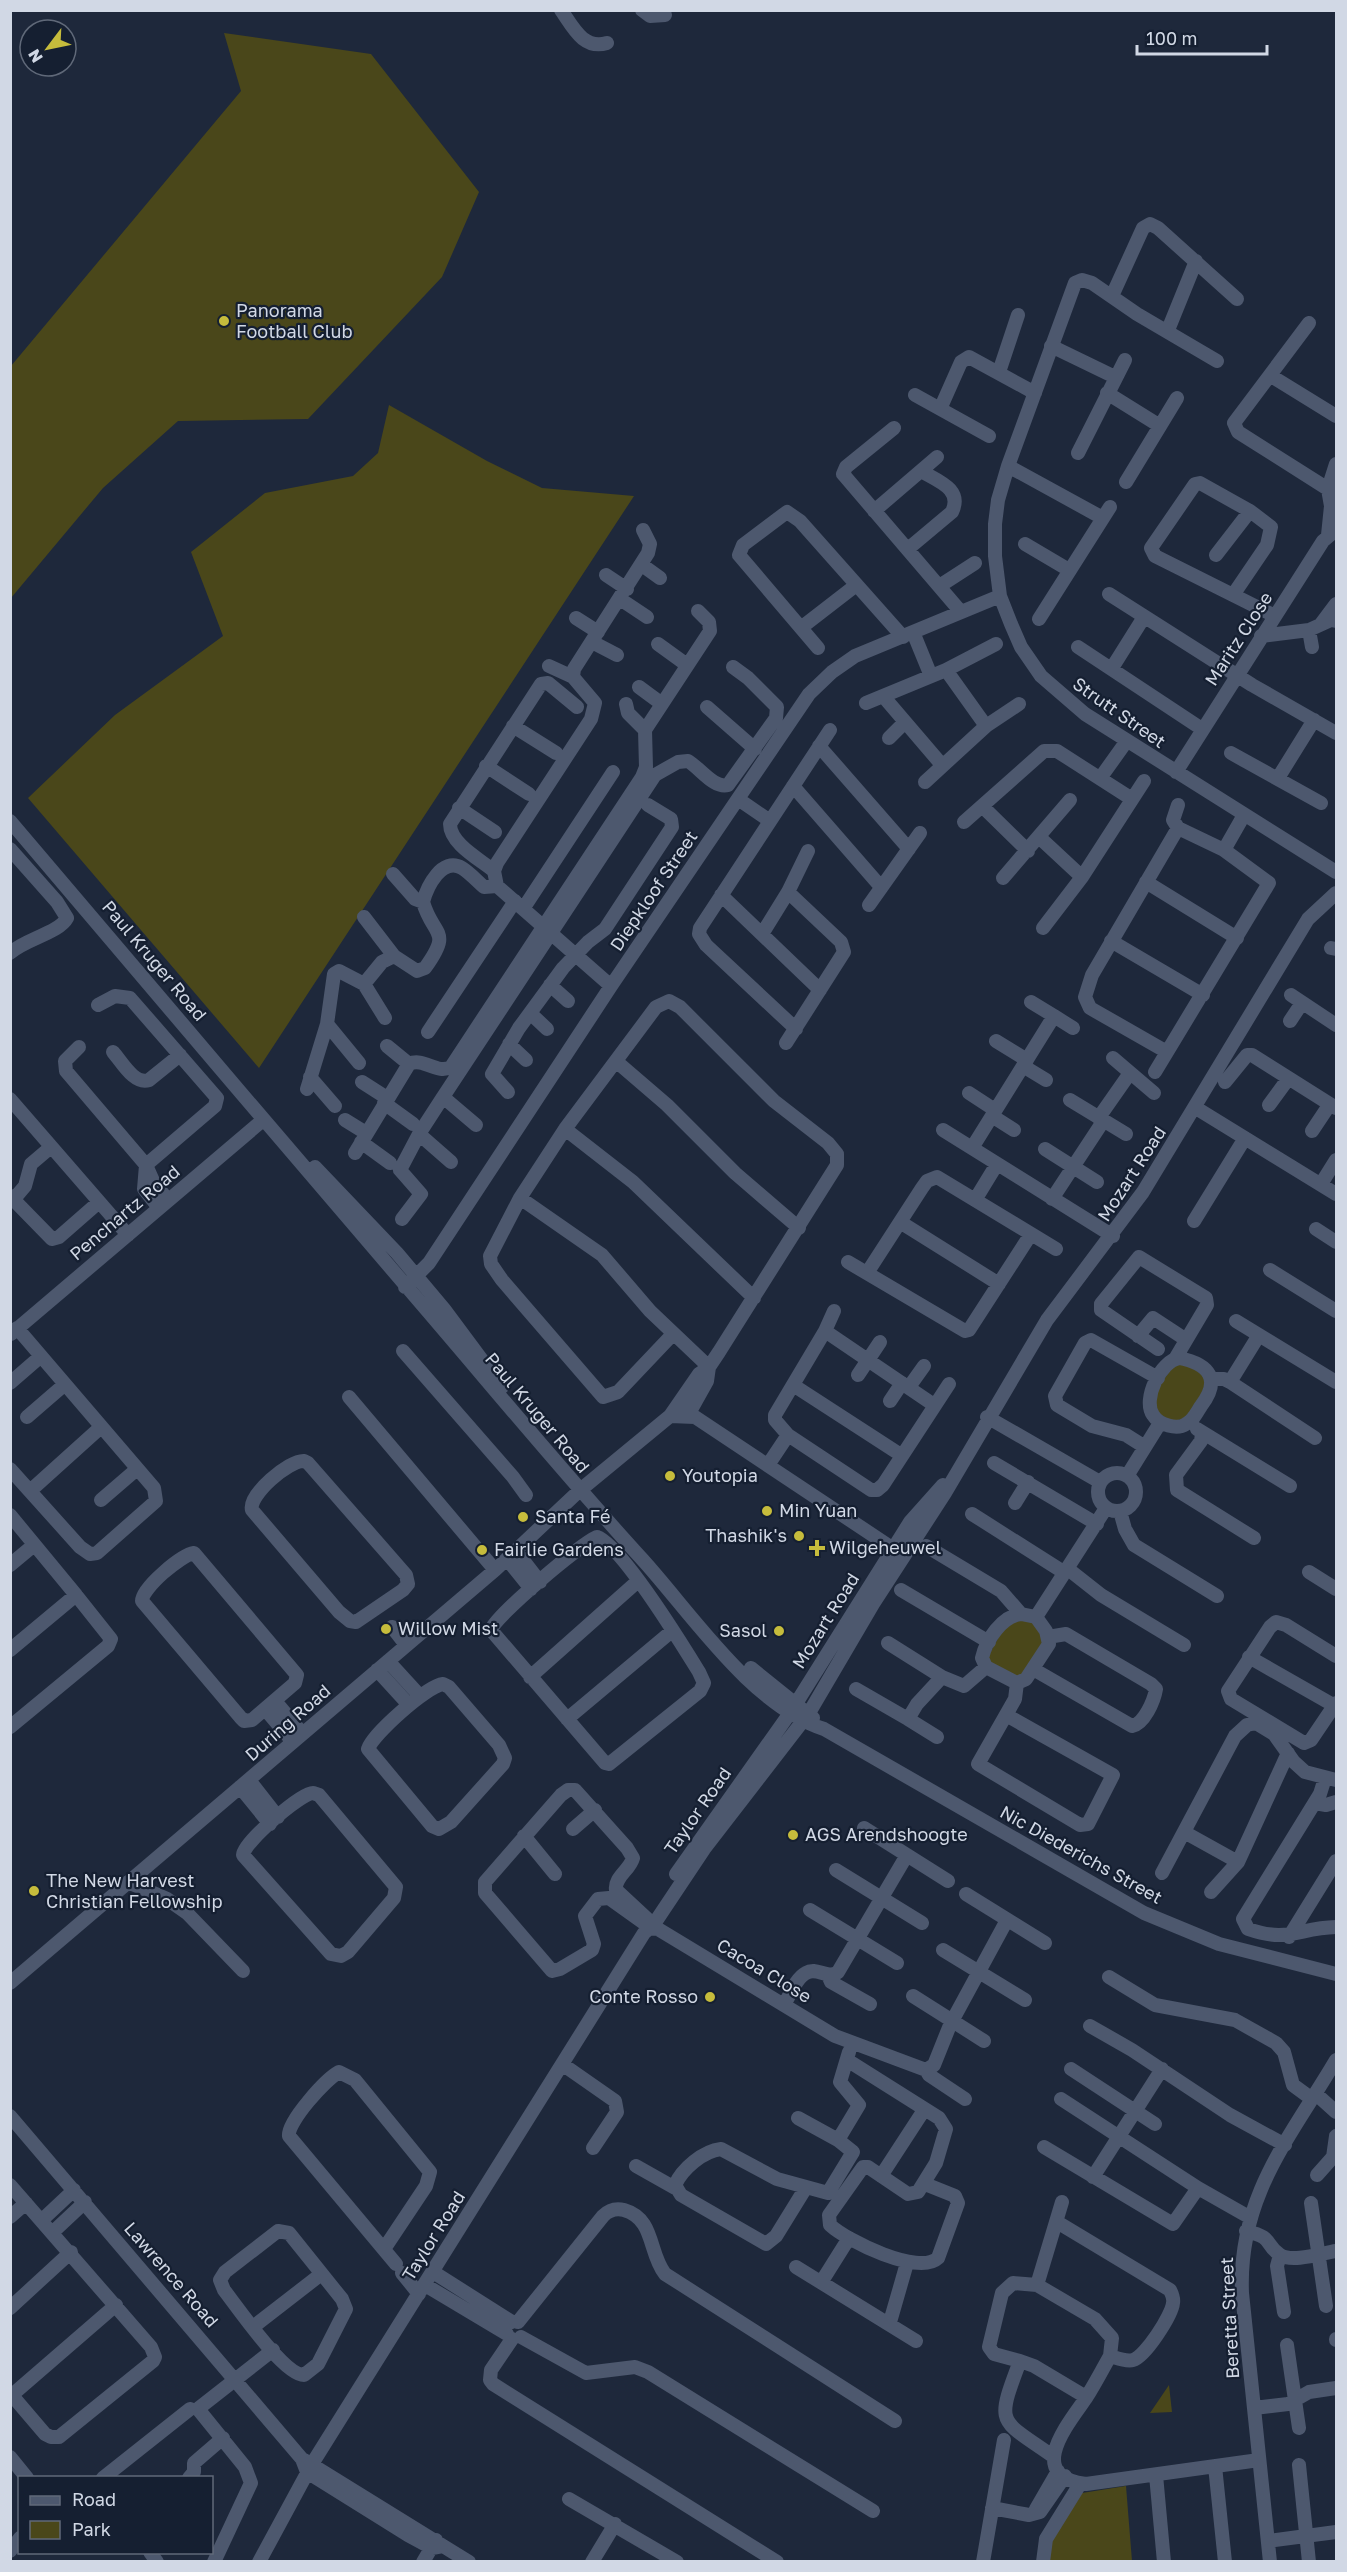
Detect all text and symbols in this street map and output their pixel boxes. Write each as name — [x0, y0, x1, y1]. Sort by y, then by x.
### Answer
north arrow — [18, 18, 78, 78]
scale bar — [1137, 18, 1268, 56]
text: 100 m — [1146, 27, 1197, 49]
text: N — [24, 45, 47, 66]
place label: Panorama Football Club — [236, 299, 353, 342]
marker: Panorama Football Club — [217, 314, 231, 328]
street label: Maritz Close — [1200, 587, 1277, 689]
street label: Strutt Street — [1069, 672, 1170, 752]
street label: Diepkloof Street — [605, 826, 702, 955]
street label: Paul Kruger Road — [98, 896, 212, 1025]
street label: Mozart Road — [1092, 1122, 1170, 1225]
street label: Penchartz Road — [65, 1160, 184, 1265]
street label: Paul Kruger Road — [481, 1348, 595, 1477]
place label: Youtopia — [682, 1464, 758, 1486]
marker: Youtopia — [663, 1469, 677, 1483]
place label: Min Yuan — [779, 1499, 857, 1521]
marker: Min Yuan — [760, 1504, 774, 1518]
place label: Santa Fé — [535, 1505, 610, 1527]
marker: Santa Fé — [516, 1510, 530, 1524]
place label: Thashik's — [705, 1524, 787, 1546]
marker: Thashik's — [792, 1529, 806, 1543]
place label: Wilgeheuwel — [829, 1536, 941, 1558]
place label: Fairlie Gardens — [494, 1538, 624, 1560]
marker: Wilgeheuwel — [810, 1541, 824, 1555]
marker: Fairlie Gardens — [475, 1543, 489, 1557]
street label: Mozart Road — [787, 1569, 863, 1672]
place label: Willow Mist — [398, 1617, 498, 1639]
place label: Sasol — [719, 1619, 767, 1641]
marker: Willow Mist — [379, 1622, 393, 1636]
marker: Sasol — [772, 1624, 786, 1638]
street label: During Road — [240, 1679, 335, 1765]
street label: Taylor Road — [659, 1763, 735, 1858]
street label: Nic Diederichs Street — [996, 1800, 1167, 1908]
place label: AGS Arendshoogte — [805, 1823, 968, 1845]
marker: AGS Arendshoogte — [786, 1828, 800, 1842]
place label: The New Harvest Christian Fellowship — [46, 1869, 222, 1912]
marker: The New Harvest Christian Fellowship — [27, 1884, 41, 1898]
street label: Cacoa Close — [713, 1933, 816, 2007]
place label: Conte Rosso — [589, 1985, 698, 2007]
marker: Conte Rosso — [703, 1990, 717, 2004]
street label: Taylor Road — [397, 2187, 469, 2284]
street label: Lawrence Road — [120, 2217, 223, 2331]
street label: Beretta Street — [1215, 2257, 1243, 2380]
legend — [18, 2476, 213, 2554]
text: Road — [72, 2488, 116, 2510]
text: Park — [72, 2518, 111, 2540]

